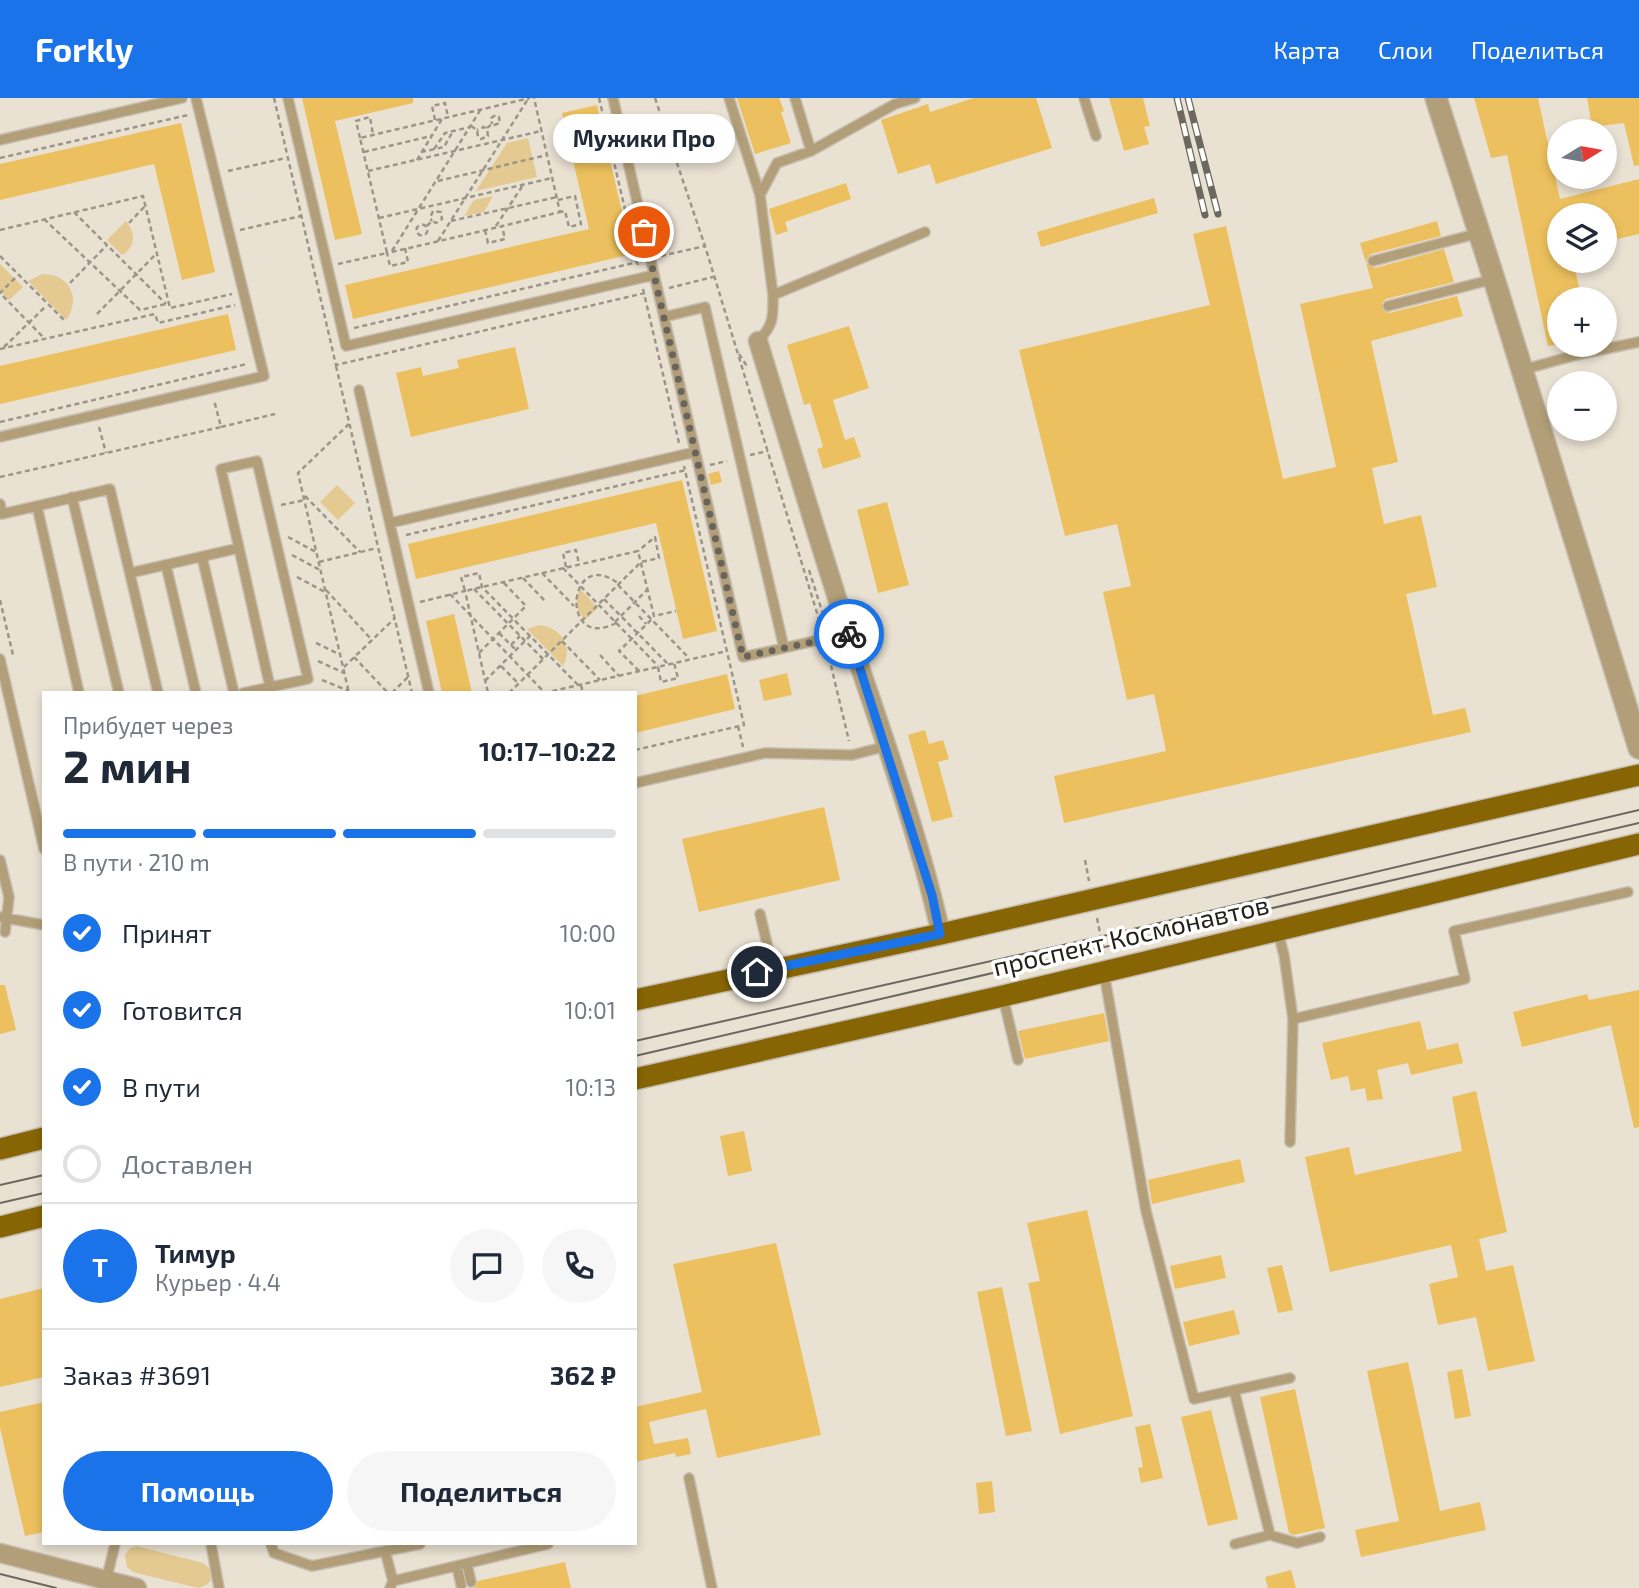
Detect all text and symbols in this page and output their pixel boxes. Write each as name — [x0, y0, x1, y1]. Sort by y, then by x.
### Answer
text: Forkly — [35, 29, 134, 69]
text: Карта — [1273, 35, 1340, 64]
text: Слои — [1378, 35, 1433, 64]
text: Поделиться — [1471, 35, 1604, 64]
callout: Мужики Про — [553, 113, 735, 162]
north arrow — [1547, 119, 1617, 189]
map controls — [1547, 119, 1617, 441]
text: Мужики Про — [573, 124, 715, 152]
pin — [614, 202, 674, 262]
button: layers — [1547, 203, 1617, 273]
icon: bag — [625, 213, 663, 251]
button: + — [1547, 287, 1617, 357]
button: − — [1547, 371, 1617, 441]
courier — [814, 599, 884, 669]
icon: bike — [830, 615, 868, 653]
text: Прибудет через — [63, 711, 233, 739]
text: 10:17–10:22 — [479, 735, 616, 766]
text: 2 мин — [63, 737, 192, 792]
text: В пути · 210 m — [63, 848, 210, 876]
street label: проспект Космонавтов — [990, 888, 1272, 981]
icon: check — [63, 914, 101, 952]
text: Принят — [122, 917, 212, 948]
text: 10:00 — [560, 919, 616, 947]
pin — [727, 942, 787, 1002]
icon: home — [738, 953, 776, 991]
icon: check — [63, 991, 101, 1029]
text: Готовится — [122, 994, 243, 1025]
text: 10:01 — [565, 996, 616, 1024]
icon: check — [63, 1068, 101, 1106]
text: В пути — [122, 1071, 201, 1102]
text: 10:13 — [566, 1073, 616, 1101]
text: Доставлен — [122, 1148, 253, 1179]
button: chat — [450, 1229, 524, 1303]
button: phone — [542, 1229, 616, 1303]
text: Тимур — [155, 1237, 236, 1268]
text: Т — [92, 1251, 108, 1282]
text: Курьер · 4.4 — [155, 1268, 281, 1296]
text: Заказ #3691 — [63, 1359, 211, 1390]
text: 362 ₽ — [550, 1359, 616, 1390]
button: Помощь — [63, 1451, 333, 1531]
button: Поделиться — [347, 1451, 616, 1531]

